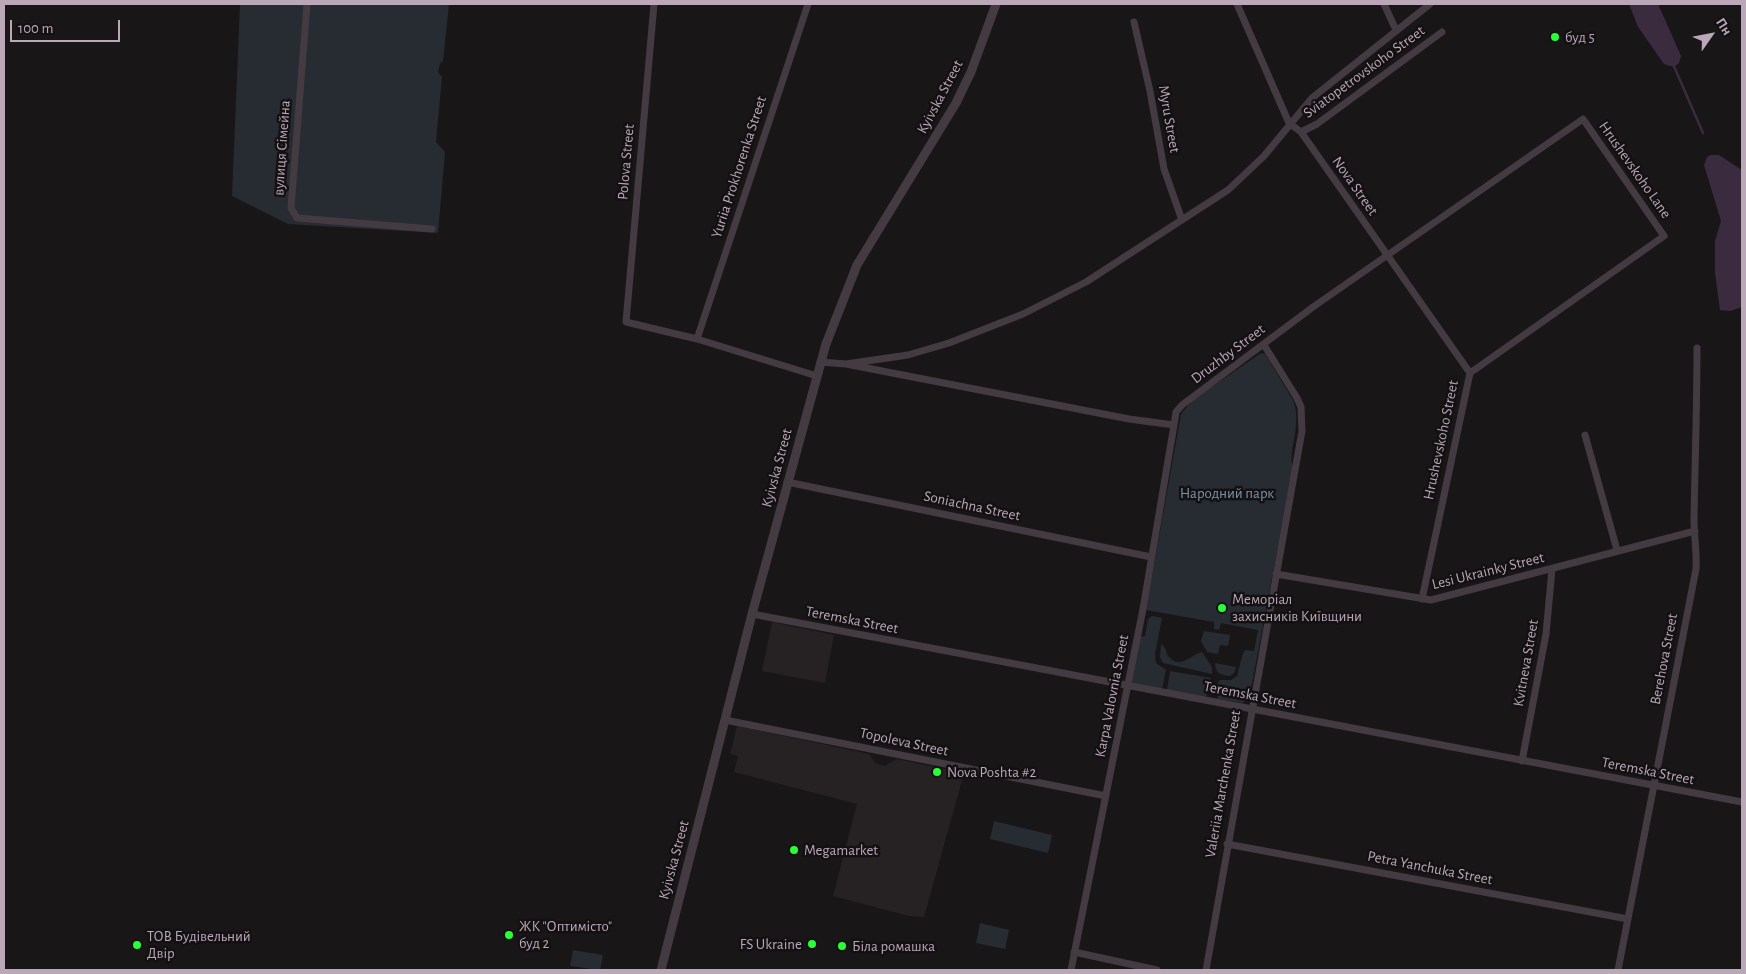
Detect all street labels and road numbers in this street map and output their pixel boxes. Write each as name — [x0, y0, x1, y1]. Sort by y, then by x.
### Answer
street label: Sviatopetrovskoho Street — [1300, 22, 1428, 122]
street label: Kyivska Street — [913, 57, 967, 137]
street label: Myru Street — [1154, 84, 1184, 154]
street label: Yuriia Prokhorenka Street — [708, 94, 770, 240]
street label: вулиця Сімейна — [270, 100, 294, 196]
street label: Hrushevskoho Lane — [1595, 118, 1675, 222]
street label: Polova Street — [614, 123, 638, 201]
street label: Nova Street — [1328, 153, 1382, 219]
street label: Druzhby Street — [1188, 320, 1268, 388]
street label: Hrushevskoho Street — [1420, 379, 1462, 501]
street label: Kyivska Street — [758, 427, 796, 509]
street label: Soniachna Street — [922, 487, 1022, 525]
street label: Lesi Ukrainky Street — [1430, 548, 1546, 594]
street label: Teremska Street — [804, 602, 900, 638]
street label: Berehova Street — [1646, 612, 1682, 706]
street label: Kvitneva Street — [1509, 618, 1543, 708]
street label: Karpa Valovnia Street — [1091, 633, 1133, 759]
street label: Teremska Street — [1202, 677, 1298, 713]
street label: Valeriia Marchenka Street — [1201, 709, 1245, 859]
street label: Topoleva Street — [858, 724, 950, 760]
street label: Teremska Street — [1600, 753, 1696, 789]
street label: Kyivska Street — [655, 819, 693, 901]
street label: Petra Yanchuka Street — [1366, 847, 1494, 889]

